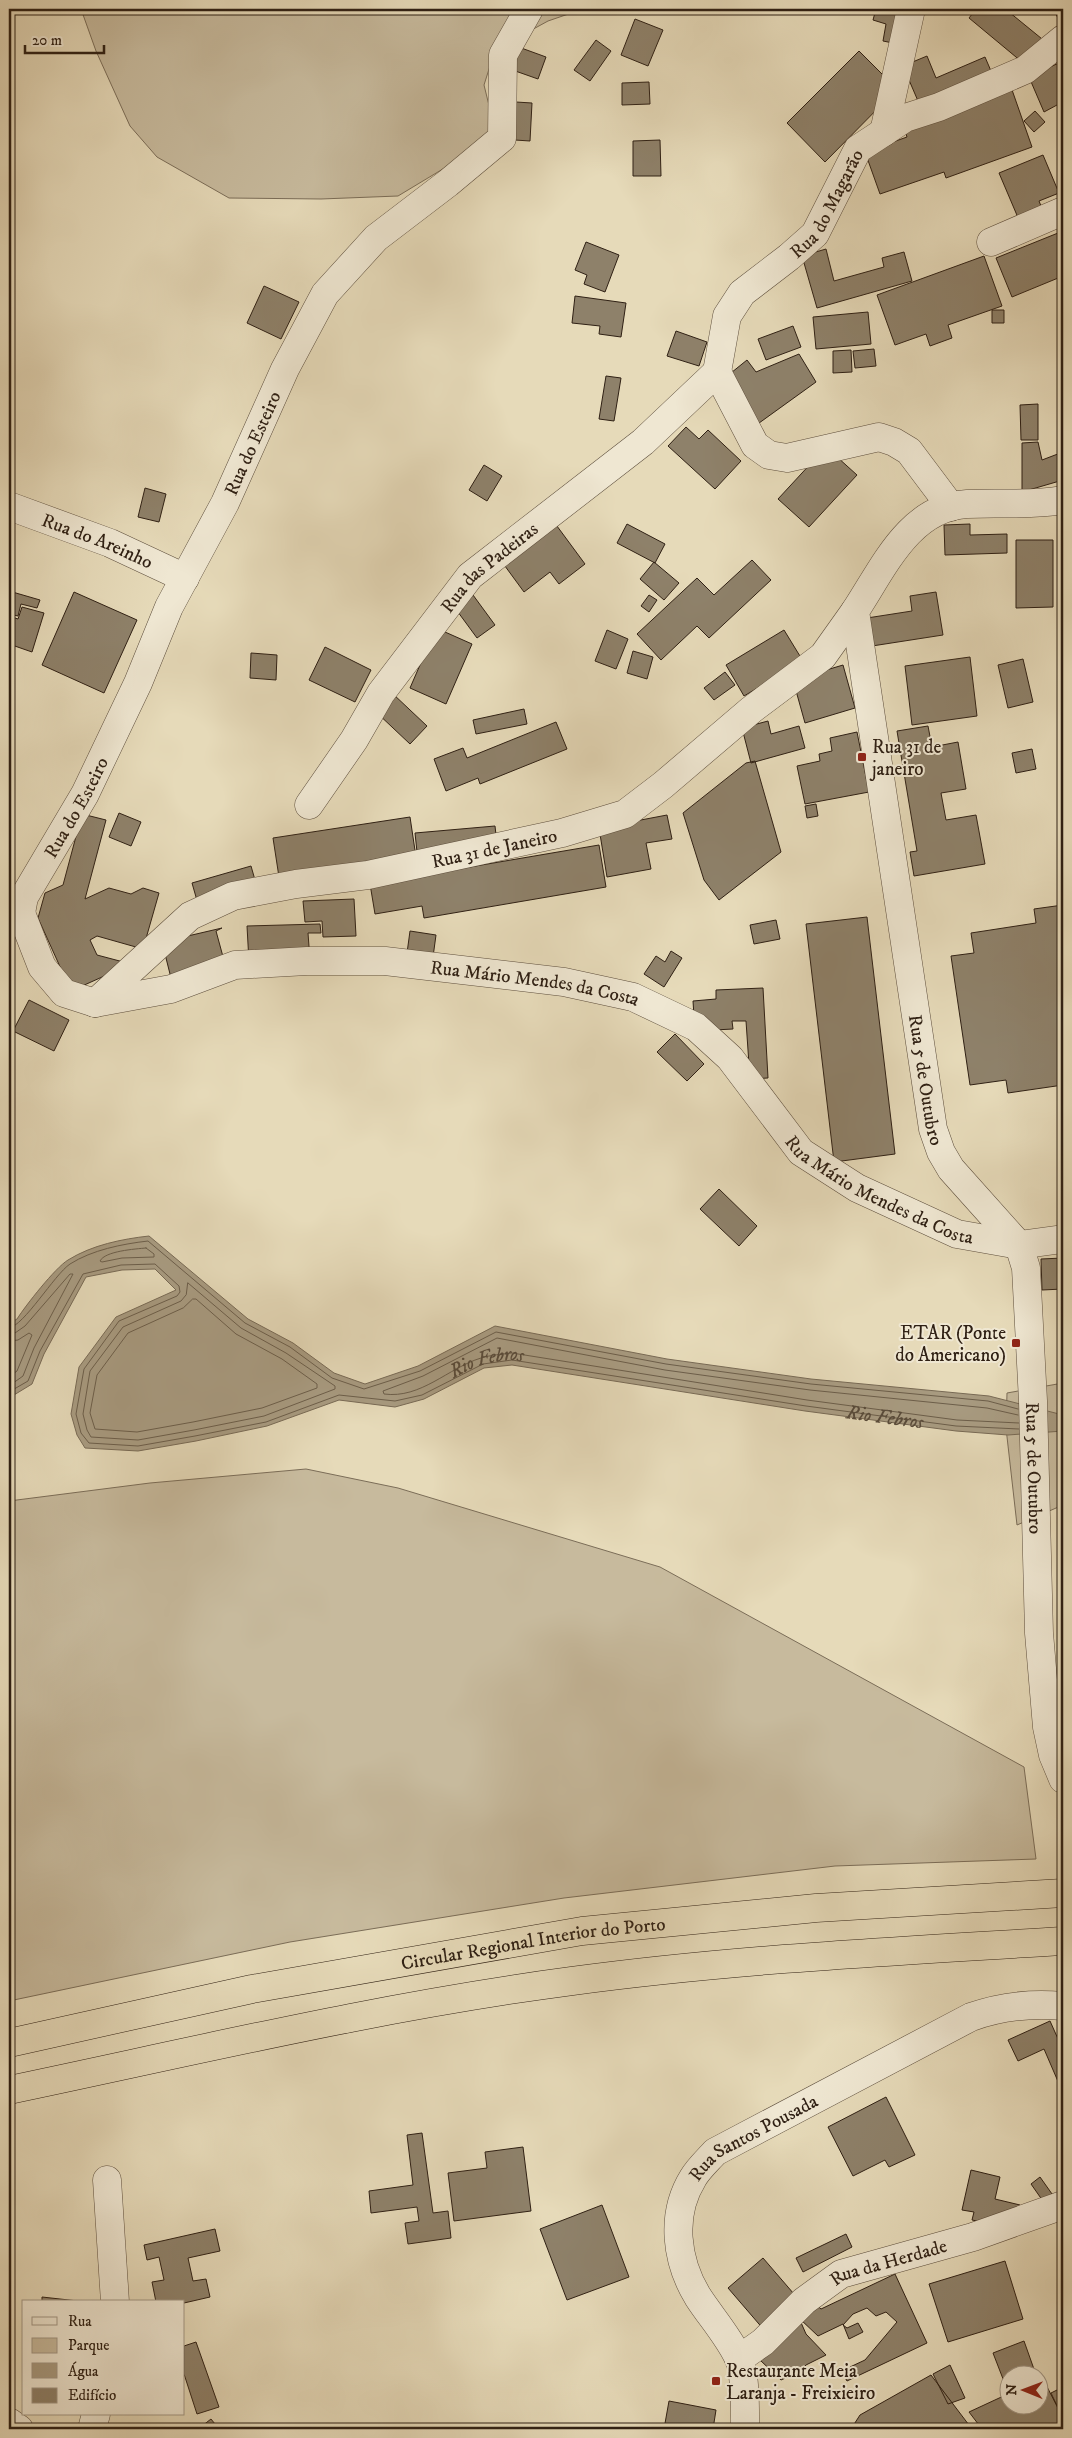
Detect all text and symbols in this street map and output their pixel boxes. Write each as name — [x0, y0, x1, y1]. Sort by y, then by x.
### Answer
scale bar — [25, 22, 104, 54]
text: 20 m — [32, 31, 62, 50]
street label: Rua do Magarão — [786, 146, 869, 264]
street label: Rua do Esteiro — [220, 388, 287, 499]
street label: Rua do Areinho — [38, 509, 156, 574]
street label: Rua das Padeiras — [436, 518, 543, 618]
place label: Rua 31 de janeiro — [869, 736, 942, 781]
marker: Rua 31 de janeiro — [856, 751, 868, 763]
street label: Rua do Esteiro — [40, 754, 114, 862]
street label: Rua 31 de Janeiro — [430, 824, 559, 874]
street label: Rua Mário Mendes da Costa — [429, 956, 643, 1012]
street label: Rua 5 de Outubro — [903, 1013, 948, 1149]
street label: Rua Mário Mendes da Costa — [779, 1131, 975, 1250]
place label: ETAR (Ponte do Americano) — [895, 1322, 1006, 1367]
marker: ETAR (Ponte do Americano) — [1010, 1337, 1022, 1349]
water label: Rio Febros — [444, 1342, 527, 1385]
water label: Rio Febros — [844, 1400, 926, 1436]
street label: Rua 5 de Outubro — [1020, 1402, 1046, 1534]
street label: Circular Regional Interior do Porto — [399, 1913, 667, 1976]
street label: Rua Santos Pousada — [684, 2090, 822, 2186]
street label: Rua da Herdade — [826, 2235, 950, 2291]
legend — [22, 2300, 185, 2416]
text: Rua — [68, 2312, 92, 2331]
text: Parque — [68, 2336, 109, 2355]
place label: Restaurante Meia Laranja - Freixieiro — [726, 2360, 875, 2405]
text: Água — [68, 2361, 99, 2381]
north arrow — [1000, 2366, 1050, 2416]
marker: Restaurante Meia Laranja - Freixieiro — [710, 2375, 722, 2387]
text: N — [1003, 2383, 1021, 2396]
text: Edifício — [68, 2386, 116, 2405]

